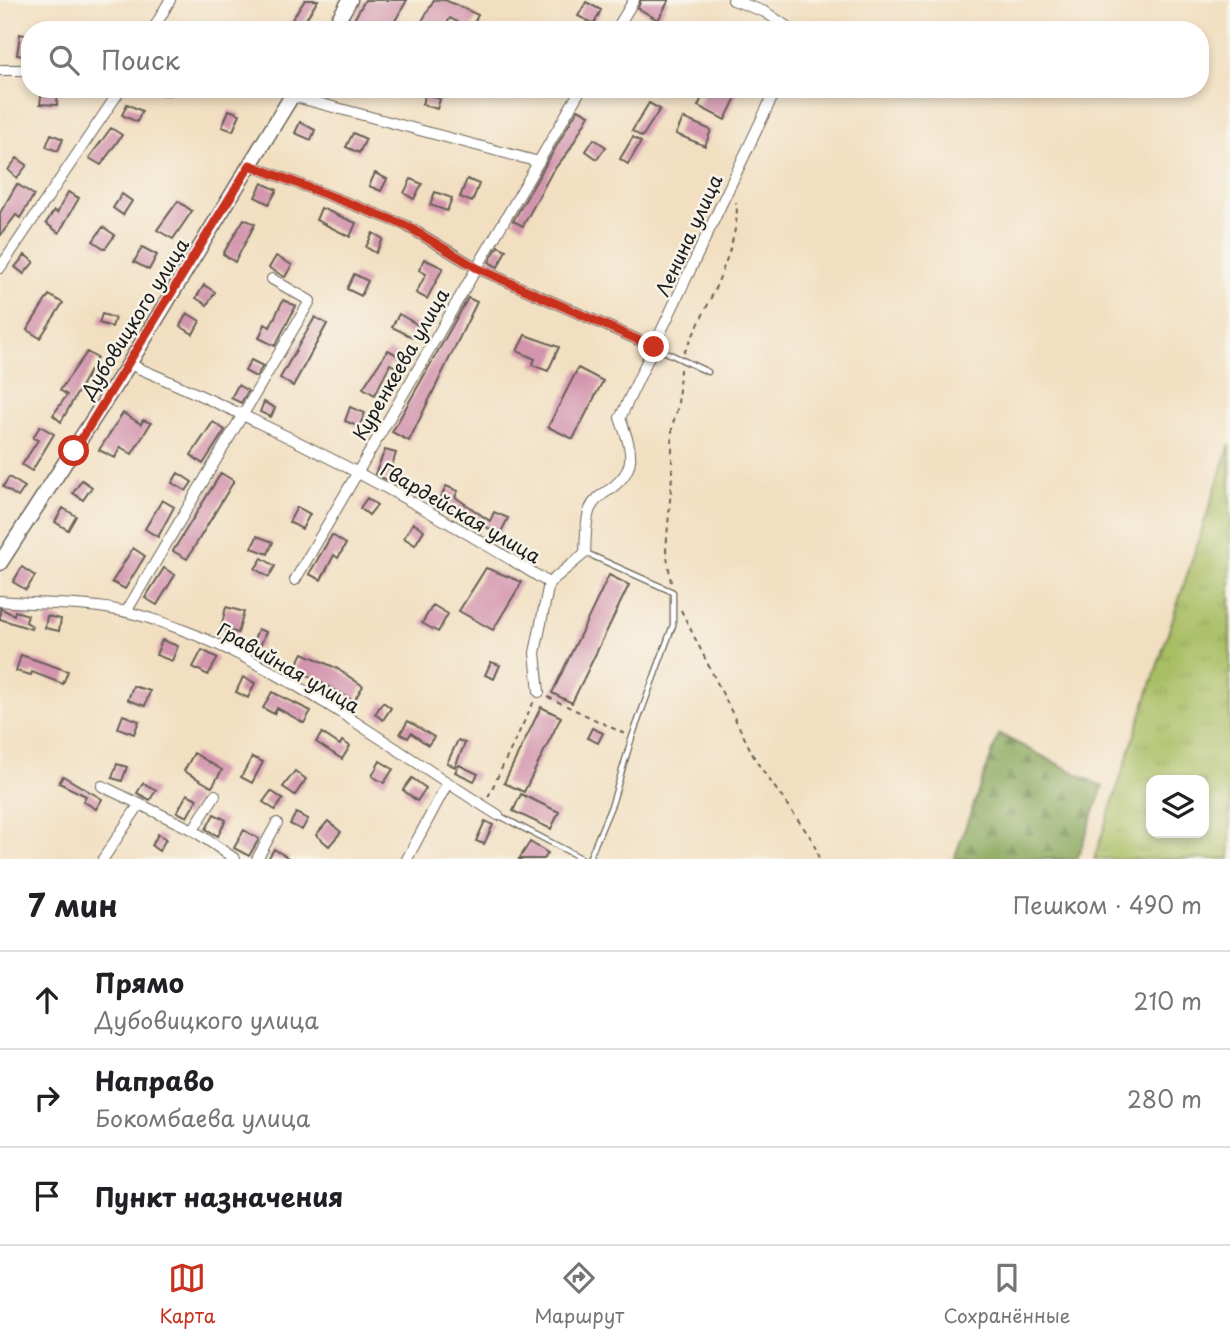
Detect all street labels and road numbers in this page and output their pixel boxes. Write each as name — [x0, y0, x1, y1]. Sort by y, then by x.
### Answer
street label: Ленина улица — [647, 169, 729, 301]
street label: Дубовицкого улица — [73, 232, 195, 405]
street label: Куренкеева улица — [345, 283, 455, 445]
street label: Гвардейская улица — [376, 455, 546, 569]
street label: Гравийная улица — [213, 615, 366, 719]

